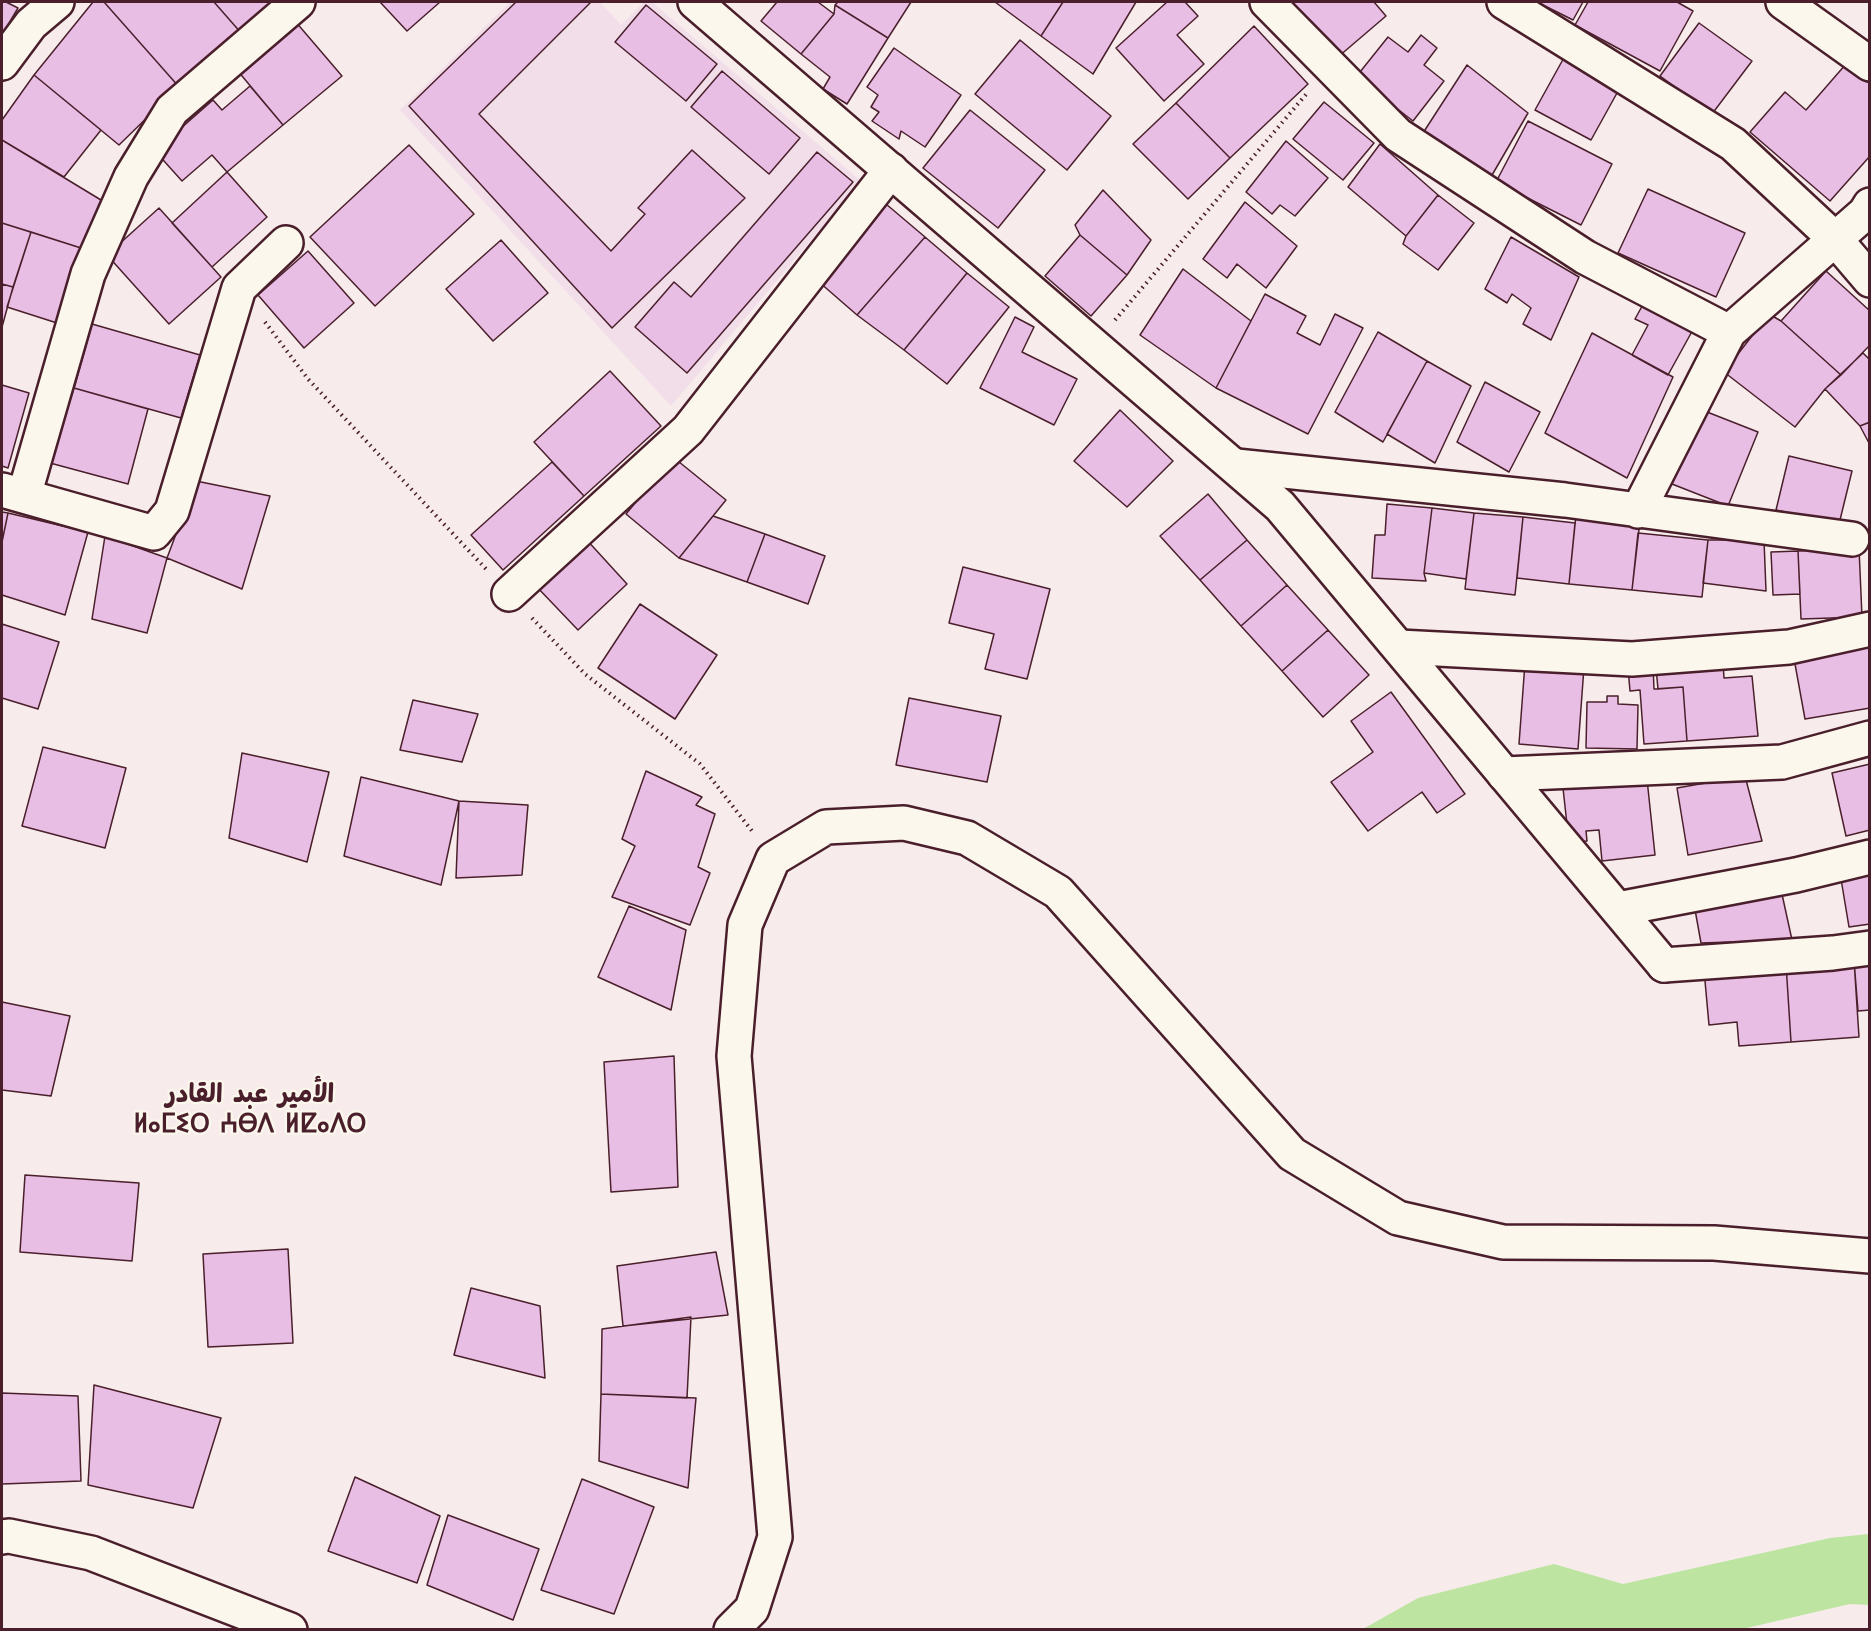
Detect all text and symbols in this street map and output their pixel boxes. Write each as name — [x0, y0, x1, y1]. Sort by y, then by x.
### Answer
district label: الأمير عبد القادر ⵍⴰⵎⵉⵔ ⵄⴱⴷ ⵍⵇⴰⴷⵔ — [133, 1081, 367, 1142]

